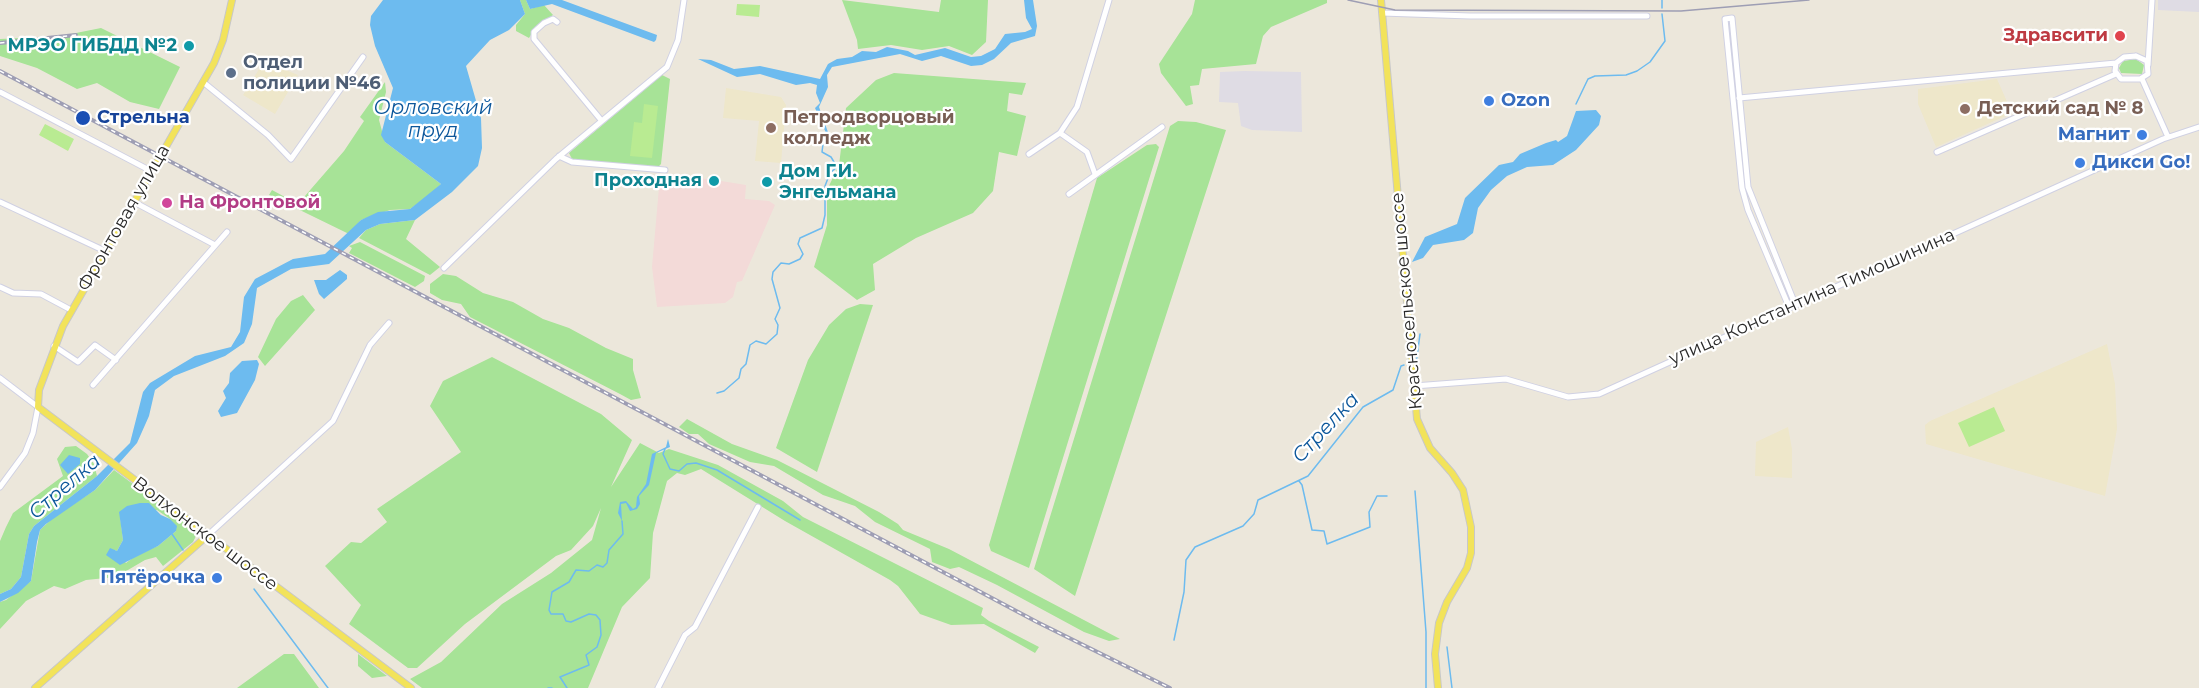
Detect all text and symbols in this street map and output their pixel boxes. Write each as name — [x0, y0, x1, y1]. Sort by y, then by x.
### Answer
place label: Здравсити — [2003, 25, 2108, 47]
marker: Здравсити — [2113, 29, 2127, 43]
place label: МРЭО ГИБДД №2 — [8, 35, 177, 57]
marker: МРЭО ГИБДД №2 — [182, 39, 196, 53]
place label: Отдел полиции №46 — [243, 52, 381, 94]
marker: Отдел полиции №46 — [224, 66, 238, 80]
place label: Ozon — [1501, 90, 1550, 112]
marker: Ozon — [1482, 94, 1496, 108]
water label: Орловский пруд — [373, 96, 493, 143]
place label: Детский сад № 8 — [1977, 98, 2143, 120]
marker: Детский сад № 8 — [1958, 102, 1972, 116]
place label: Стрельна — [97, 107, 190, 129]
place label: Петродворцовый колледж — [783, 107, 955, 150]
marker: Стрельна — [74, 109, 92, 127]
marker: Петродворцовый колледж — [764, 121, 778, 135]
place label: Магнит — [2058, 124, 2130, 146]
marker: Магнит — [2135, 128, 2149, 142]
street label: Фронтовая улица — [73, 141, 175, 295]
place label: Дикси Go! — [2092, 152, 2190, 174]
marker: Дикси Go! — [2073, 156, 2087, 170]
place label: Дом Г.И. Энгельмана — [779, 161, 896, 204]
place label: Проходная — [594, 170, 702, 192]
marker: Проходная — [707, 174, 721, 188]
marker: Дом Г.И. Энгельмана — [760, 175, 774, 189]
street label: Красносельское шоссе — [1387, 191, 1427, 411]
place label: На Фронтовой — [179, 192, 320, 214]
marker: На Фронтовой — [160, 196, 174, 210]
street label: улица Константина Тимошинина — [1666, 224, 1958, 370]
water label: Стрелка — [1287, 388, 1365, 468]
water label: Стрелка — [24, 449, 106, 525]
street label: Волхонское шоссе — [128, 472, 282, 596]
place label: Пятёрочка — [100, 567, 205, 589]
marker: Пятёрочка — [210, 571, 224, 585]

